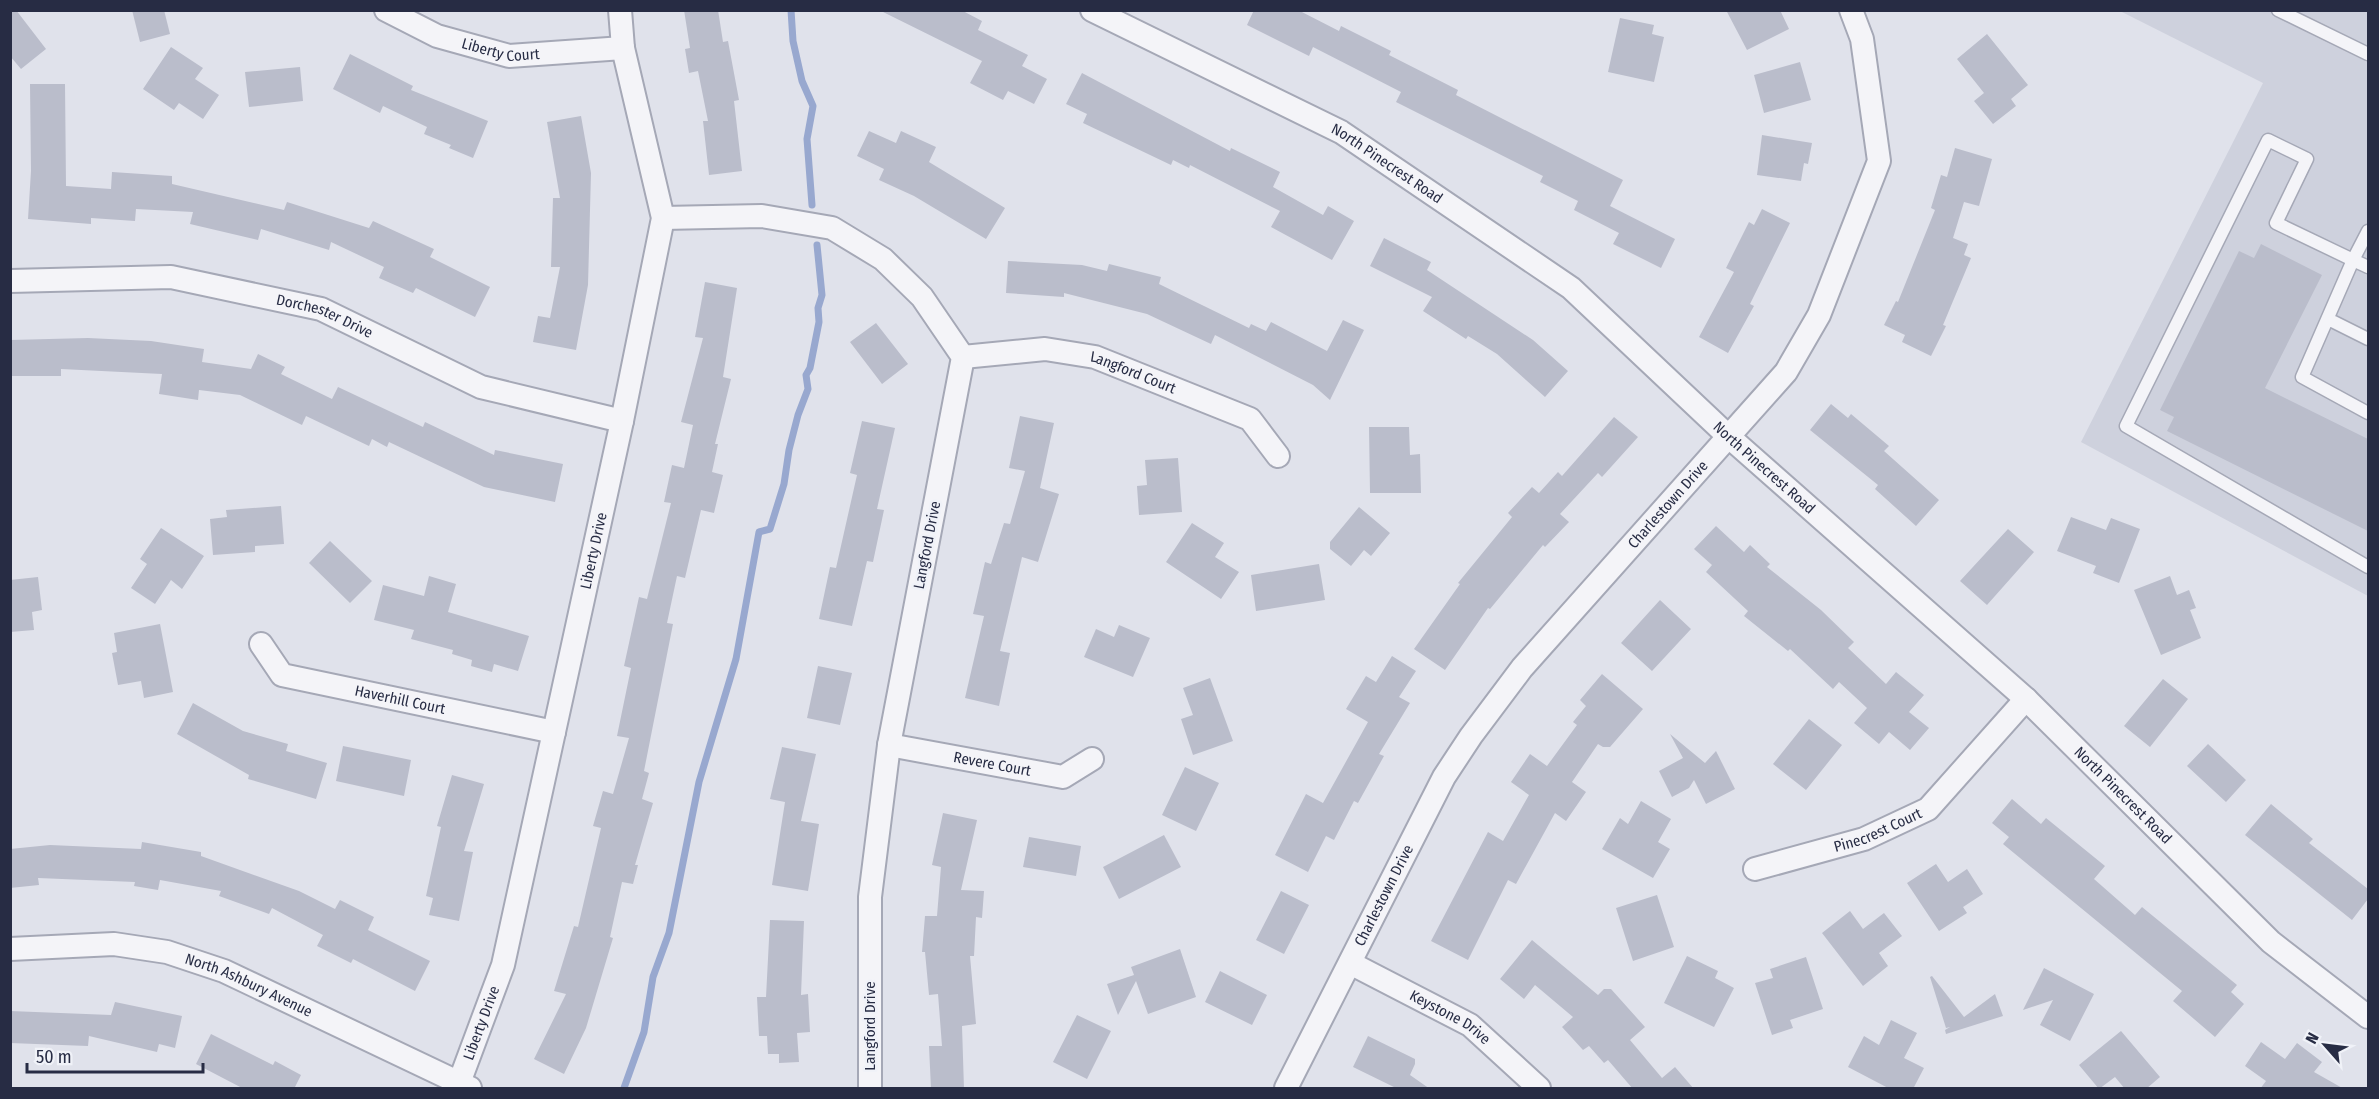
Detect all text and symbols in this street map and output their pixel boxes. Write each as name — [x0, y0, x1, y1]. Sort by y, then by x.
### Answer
street label: Liberty Court — [460, 34, 540, 65]
street label: North Pinecrest Road — [1329, 120, 1446, 207]
street label: Dorchester Drive — [275, 291, 376, 342]
street label: Langford Court — [1089, 347, 1179, 397]
street label: North Pinecrest Road — [1709, 418, 1819, 518]
street label: Charlestown Drive — [1624, 457, 1712, 552]
street label: Langford Drive — [910, 499, 944, 591]
street label: Liberty Drive — [576, 511, 611, 591]
street label: Haverhill Court — [353, 681, 447, 718]
street label: North Pinecrest Road — [2070, 743, 2176, 847]
street label: Revere Court — [952, 748, 1033, 780]
street label: Pinecrest Court — [1832, 804, 1925, 856]
street label: Charlestown Drive — [1351, 842, 1417, 949]
street label: North Ashbury Avenue — [183, 950, 315, 1021]
street label: Langford Drive — [861, 981, 879, 1071]
street label: Liberty Drive — [459, 983, 503, 1063]
street label: Keystone Drive — [1407, 986, 1494, 1048]
north arrow — [2295, 1015, 2355, 1075]
text: N — [2302, 1029, 2323, 1047]
scale bar — [27, 1036, 202, 1074]
text: 50 m — [36, 1046, 72, 1068]

